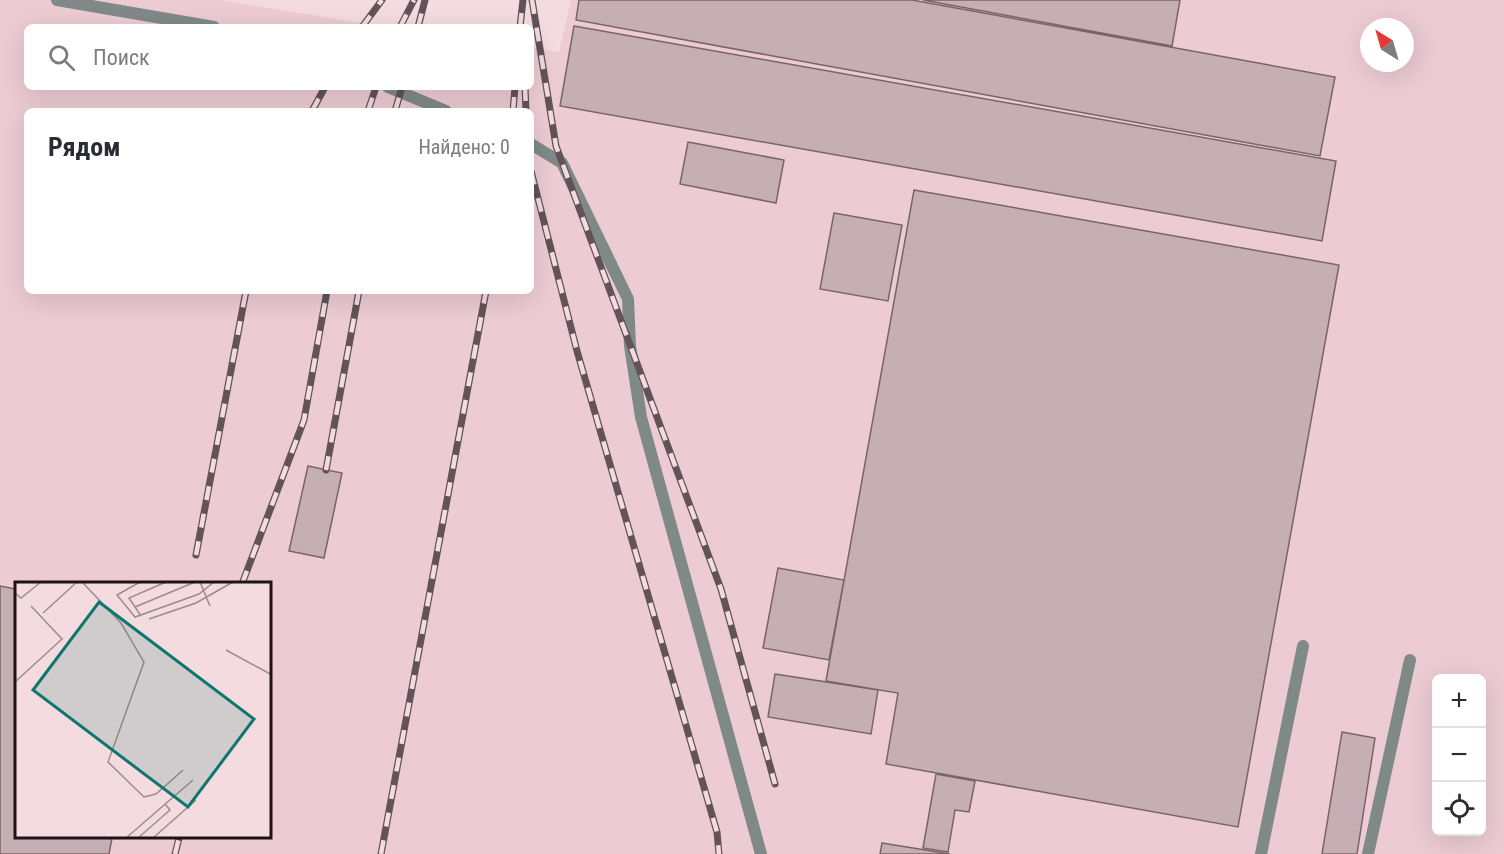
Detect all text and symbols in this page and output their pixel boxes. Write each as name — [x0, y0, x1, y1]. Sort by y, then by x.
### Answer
north arrow — [1360, 18, 1414, 72]
search box — [24, 24, 534, 90]
icon: search — [45, 41, 78, 74]
text: Поиск — [93, 45, 150, 70]
text: Рядом — [48, 132, 120, 162]
text: Найдено: 0 — [418, 135, 510, 159]
inset map — [15, 582, 272, 839]
map controls — [1432, 674, 1486, 836]
button: + — [1432, 674, 1486, 728]
button: − — [1432, 728, 1486, 782]
button: locate — [1432, 782, 1486, 836]

